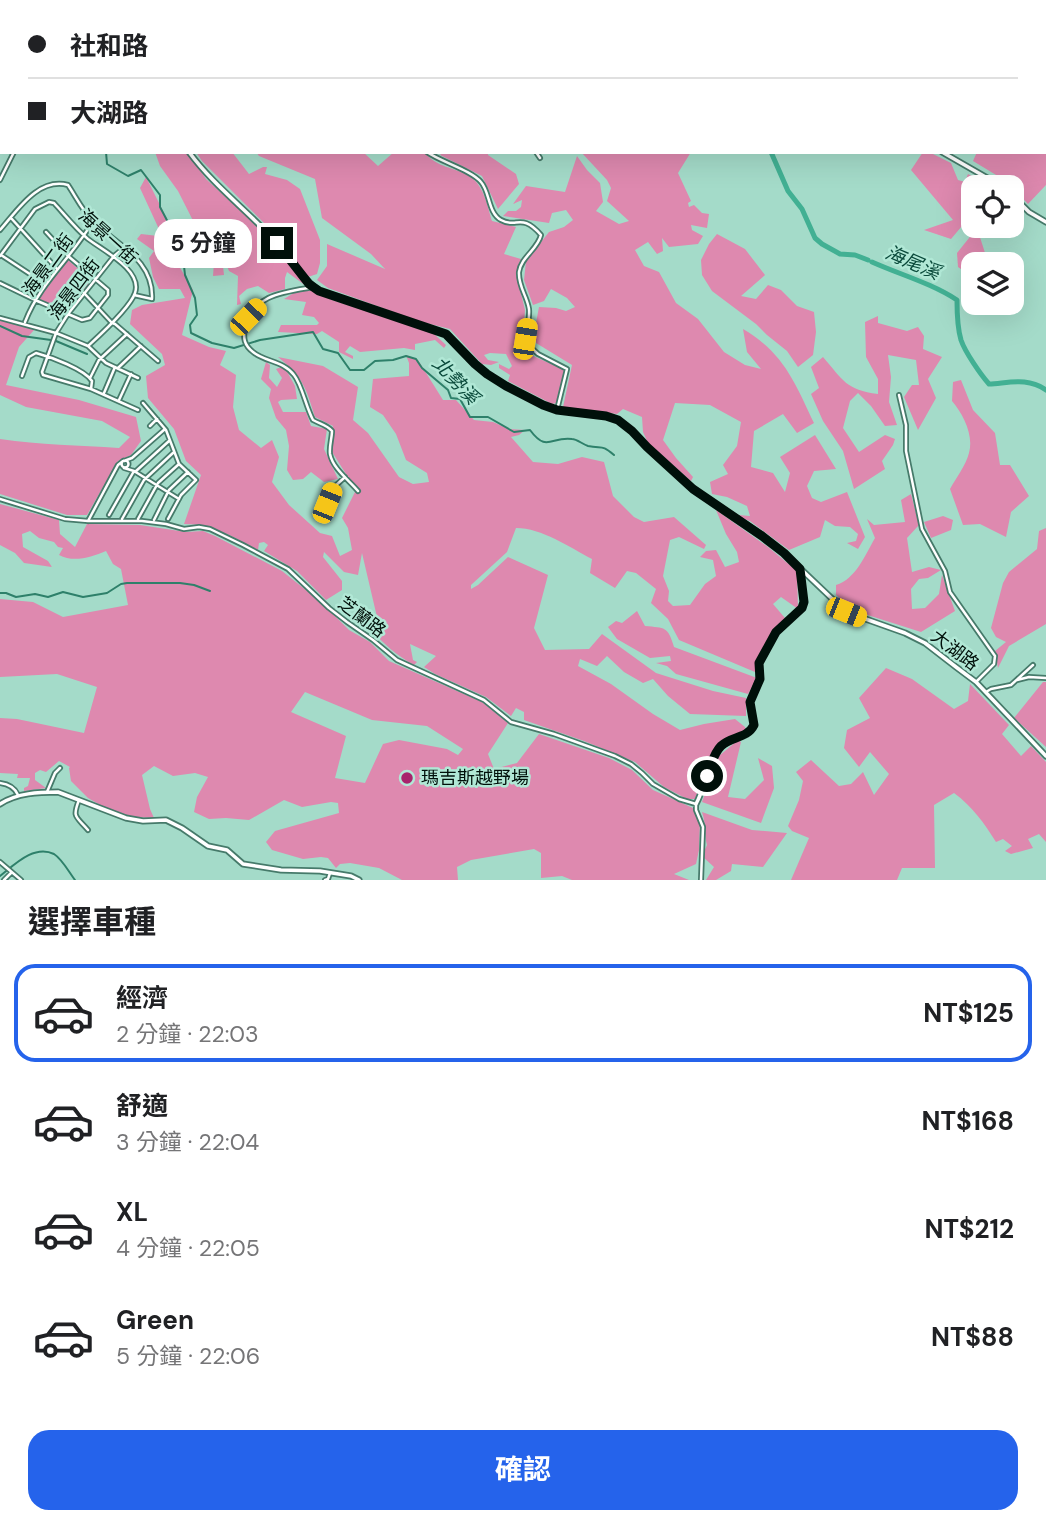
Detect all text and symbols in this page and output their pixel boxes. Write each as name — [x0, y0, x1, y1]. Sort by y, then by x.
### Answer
text: 社和路 — [70, 29, 148, 63]
text: 大湖路 — [70, 96, 148, 130]
map controls — [961, 175, 1024, 315]
button: locate — [961, 175, 1024, 238]
street label: 海景一街 — [73, 204, 143, 270]
callout: 5 分鐘 — [154, 218, 252, 268]
route end — [261, 227, 293, 259]
text: 5 分鐘 — [170, 228, 236, 258]
street label: 海景二街 — [17, 229, 79, 301]
water label: 海尾溪 — [882, 240, 947, 286]
button: layers — [961, 252, 1024, 315]
street label: 海景四街 — [43, 253, 105, 325]
car — [226, 295, 271, 339]
car — [512, 317, 539, 361]
water label: 北勢溪 — [427, 351, 487, 412]
car — [310, 480, 345, 526]
street label: 芝蘭路 — [333, 591, 391, 643]
car — [823, 594, 870, 630]
street label: 大湖路 — [926, 624, 984, 676]
route start — [691, 760, 723, 792]
place label: 瑪吉斯越野場 — [421, 766, 529, 790]
marker: 瑪吉斯越野場 — [399, 770, 415, 786]
text: 選擇車種 — [28, 901, 156, 943]
text: 經濟 — [116, 981, 168, 1015]
icon: car — [32, 982, 95, 1045]
text: NT$125 — [923, 996, 1014, 1030]
text: 2 分鐘 · 22:03 — [116, 1019, 259, 1049]
text: 舒適 — [116, 1089, 168, 1123]
icon: car — [32, 1090, 95, 1153]
text: NT$168 — [922, 1104, 1014, 1138]
text: 3 分鐘 · 22:04 — [116, 1127, 259, 1157]
text: XL — [116, 1195, 148, 1229]
icon: car — [32, 1198, 95, 1261]
text: NT$212 — [925, 1212, 1014, 1246]
text: 4 分鐘 · 22:05 — [116, 1233, 260, 1263]
text: Green — [116, 1303, 194, 1337]
icon: car — [32, 1306, 95, 1369]
text: NT$88 — [931, 1320, 1014, 1354]
text: 5 分鐘 · 22:06 — [116, 1341, 260, 1371]
button: 確認 — [28, 1430, 1018, 1510]

